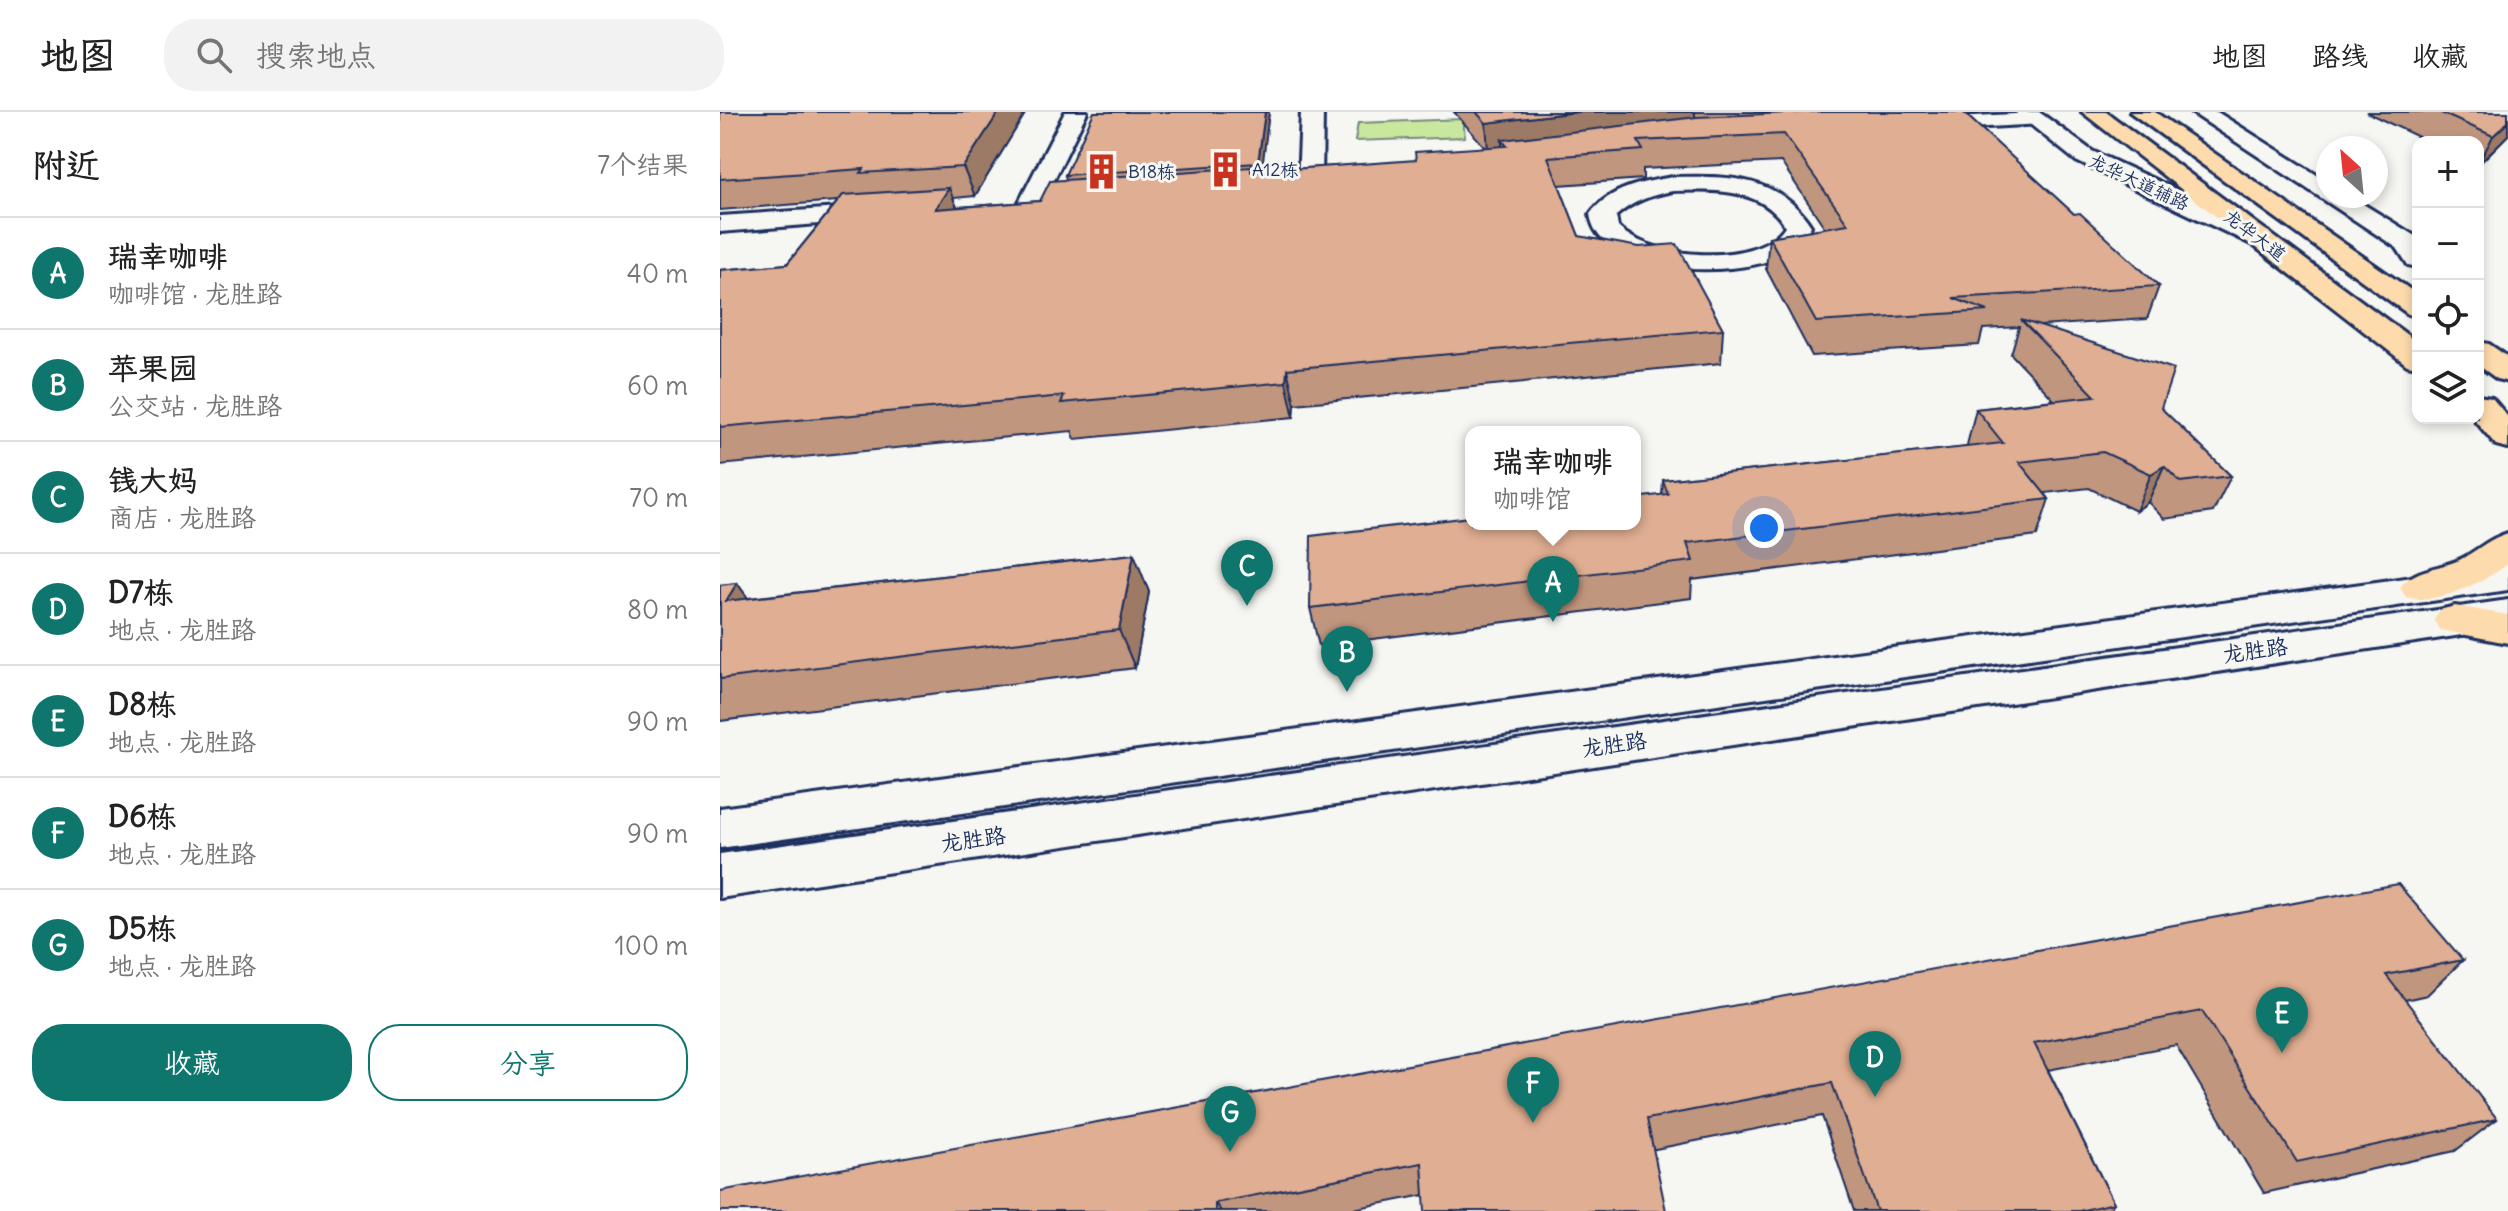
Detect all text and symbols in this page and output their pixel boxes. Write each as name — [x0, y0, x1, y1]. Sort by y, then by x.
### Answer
search box — [164, 19, 724, 91]
text: 地图 — [40, 32, 116, 79]
icon: search — [192, 33, 236, 77]
text: 搜索地点 — [256, 36, 376, 74]
text: 地图 — [2212, 38, 2268, 74]
text: 路线 — [2312, 38, 2368, 74]
text: 收藏 — [2412, 38, 2468, 74]
north arrow — [2316, 136, 2388, 208]
map controls — [2412, 136, 2484, 424]
button: + — [2412, 136, 2484, 208]
text: 附近 — [32, 143, 100, 186]
text: 7个结果 — [597, 148, 688, 181]
street label: 龙华大道辅路 — [2085, 149, 2193, 215]
building icon: A12栋 — [1207, 150, 1245, 188]
building icon: B18栋 — [1083, 152, 1121, 190]
place label: A12栋 — [1252, 158, 1298, 181]
place label: B18栋 — [1128, 160, 1175, 183]
street label: 龙华大道 — [2219, 204, 2291, 266]
button: − — [2412, 208, 2484, 280]
text: 瑞幸咖啡 — [108, 237, 228, 275]
text: A — [50, 257, 66, 290]
text: 40 m — [627, 257, 688, 290]
text: 咖啡馆 · 龙胜路 — [108, 277, 282, 310]
button: locate — [2412, 280, 2484, 352]
text: 苹果园 — [108, 349, 198, 387]
button: layers — [2412, 352, 2484, 424]
text: B — [49, 369, 67, 402]
text: 60 m — [627, 369, 688, 402]
text: 公交站 · 龙胜路 — [108, 389, 282, 422]
popup — [1465, 426, 1641, 530]
text: 瑞幸咖啡 — [1493, 442, 1613, 480]
text: 钱大妈 — [108, 461, 198, 499]
text: C — [49, 481, 67, 514]
text: 70 m — [629, 481, 688, 514]
text: 咖啡馆 — [1493, 482, 1571, 515]
text: 商店 · 龙胜路 — [108, 501, 256, 534]
your location — [1744, 508, 1784, 548]
pin: C — [1221, 540, 1273, 606]
pin: A — [1527, 556, 1579, 622]
text: D7栋 — [108, 573, 174, 611]
text: D — [49, 593, 67, 626]
text: 80 m — [627, 593, 688, 626]
text: 地点 · 龙胜路 — [108, 613, 256, 646]
pin: B — [1321, 626, 1373, 692]
street label: 龙胜路 — [2220, 632, 2290, 668]
text: D8栋 — [108, 685, 177, 723]
text: E — [50, 705, 66, 738]
text: 90 m — [627, 705, 688, 738]
text: 地点 · 龙胜路 — [108, 725, 256, 758]
street label: 龙胜路 — [1579, 726, 1649, 762]
text: D6栋 — [108, 797, 177, 835]
text: F — [51, 817, 65, 850]
text: 90 m — [627, 817, 688, 850]
street label: 龙胜路 — [938, 821, 1008, 857]
text: 地点 · 龙胜路 — [108, 837, 256, 870]
text: D5栋 — [108, 909, 177, 947]
text: G — [49, 929, 67, 962]
text: 100 m — [614, 929, 688, 962]
text: 地点 · 龙胜路 — [108, 949, 256, 982]
pin: E — [2256, 987, 2308, 1053]
button: 收藏 — [32, 1024, 352, 1101]
button: 分享 — [368, 1024, 688, 1101]
pin: D — [1849, 1031, 1901, 1097]
pin: F — [1507, 1057, 1559, 1123]
pin: G — [1204, 1086, 1256, 1152]

